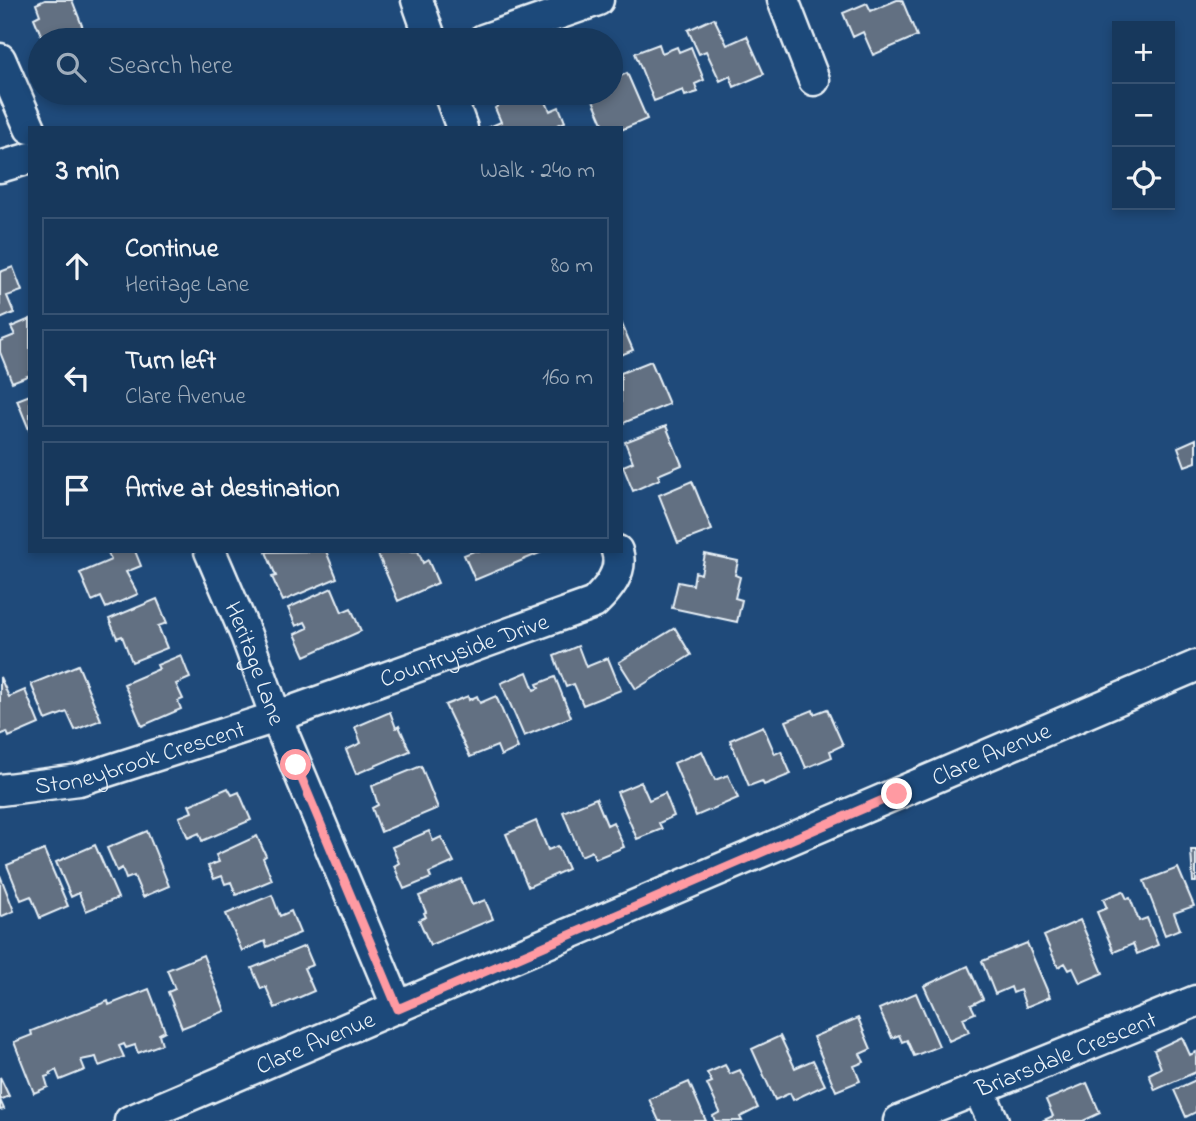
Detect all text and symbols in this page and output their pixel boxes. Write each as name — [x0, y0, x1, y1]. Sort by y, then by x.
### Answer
map controls — [1112, 21, 1175, 210]
button: + — [1112, 21, 1175, 84]
search box — [28, 28, 623, 105]
icon: search — [52, 48, 90, 86]
text: Search here — [108, 48, 233, 86]
button: − — [1112, 84, 1175, 147]
button: locate — [1112, 147, 1175, 210]
text: 3 min — [56, 150, 119, 194]
text: Walk · 240 m — [480, 155, 595, 188]
text: Continue — [125, 231, 218, 269]
icon: ahead — [58, 247, 96, 285]
text: 80 m — [551, 250, 593, 283]
text: Heritage Lane — [125, 269, 249, 302]
text: Turn left — [125, 343, 216, 381]
icon: left — [58, 359, 96, 397]
text: 160 m — [542, 362, 593, 395]
text: Clare Avenue — [125, 381, 246, 414]
icon: arrive — [58, 471, 96, 509]
text: Arrive at destination — [125, 471, 340, 509]
street label: Heritage Lane — [214, 597, 293, 731]
street label: Countryside Drive — [375, 606, 554, 698]
street label: Stoneybrook Crescent — [33, 713, 250, 805]
street label: Clare Avenue — [927, 715, 1057, 797]
route start — [280, 749, 311, 780]
route end — [881, 778, 912, 809]
street label: Clare Avenue — [251, 1003, 381, 1085]
street label: Briarsdale Crescent — [970, 1004, 1163, 1109]

